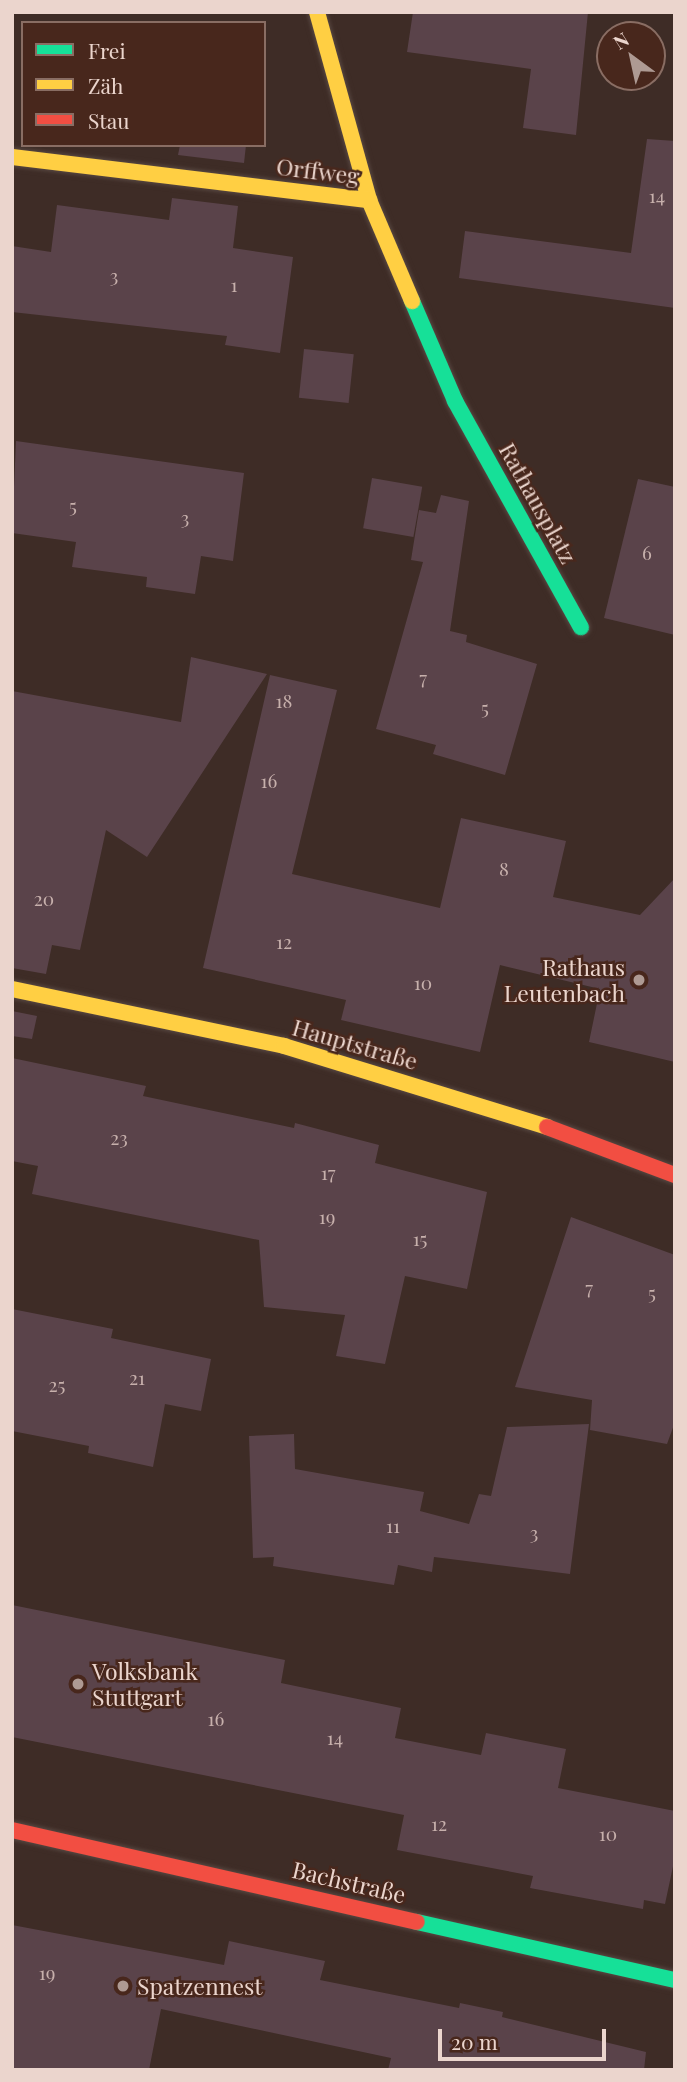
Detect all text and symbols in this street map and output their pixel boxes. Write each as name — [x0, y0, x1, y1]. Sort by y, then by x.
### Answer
legend — [21, 21, 266, 147]
north arrow — [596, 21, 666, 91]
text: N — [608, 25, 633, 55]
text: Frei — [88, 36, 126, 64]
text: Zäh — [88, 71, 123, 99]
text: Stau — [88, 106, 129, 134]
street label: Orffweg — [275, 152, 361, 190]
house number: 14 — [649, 185, 665, 207]
house number: 3 — [110, 265, 118, 287]
house number: 1 — [230, 274, 238, 296]
street label: Rathausplatz — [494, 438, 582, 568]
house number: 5 — [69, 495, 77, 517]
house number: 3 — [181, 507, 189, 529]
house number: 6 — [642, 542, 652, 564]
house number: 7 — [419, 667, 427, 689]
house number: 18 — [276, 690, 292, 712]
house number: 5 — [481, 697, 489, 719]
house number: 16 — [261, 770, 277, 792]
house number: 8 — [499, 858, 509, 880]
house number: 20 — [34, 888, 54, 910]
house number: 12 — [276, 931, 292, 953]
place label: Rathaus Leutenbach — [504, 953, 625, 1007]
house number: 10 — [414, 972, 432, 994]
marker: Rathaus Leutenbach — [631, 972, 647, 988]
street label: Hauptstraße — [289, 1013, 421, 1075]
house number: 23 — [110, 1127, 128, 1149]
house number: 17 — [321, 1162, 335, 1184]
house number: 19 — [319, 1206, 335, 1228]
house number: 15 — [413, 1228, 427, 1250]
house number: 7 — [585, 1277, 593, 1299]
house number: 5 — [648, 1282, 656, 1304]
house number: 21 — [129, 1367, 145, 1389]
house number: 25 — [49, 1374, 65, 1396]
house number: 11 — [386, 1515, 400, 1537]
house number: 3 — [530, 1522, 538, 1544]
place label: Volksbank Stuttgart — [92, 1657, 198, 1711]
marker: Volksbank Stuttgart — [70, 1676, 86, 1692]
house number: 16 — [208, 1708, 224, 1730]
house number: 14 — [327, 1727, 343, 1749]
house number: 12 — [431, 1813, 447, 1835]
house number: 10 — [599, 1823, 617, 1845]
street label: Bachstraße — [290, 1856, 408, 1908]
house number: 19 — [39, 1962, 55, 1984]
place label: Spatzennest — [137, 1972, 262, 2000]
marker: Spatzennest — [115, 1978, 131, 1994]
scale bar — [442, 2016, 610, 2060]
text: 20 m — [451, 2027, 498, 2055]

